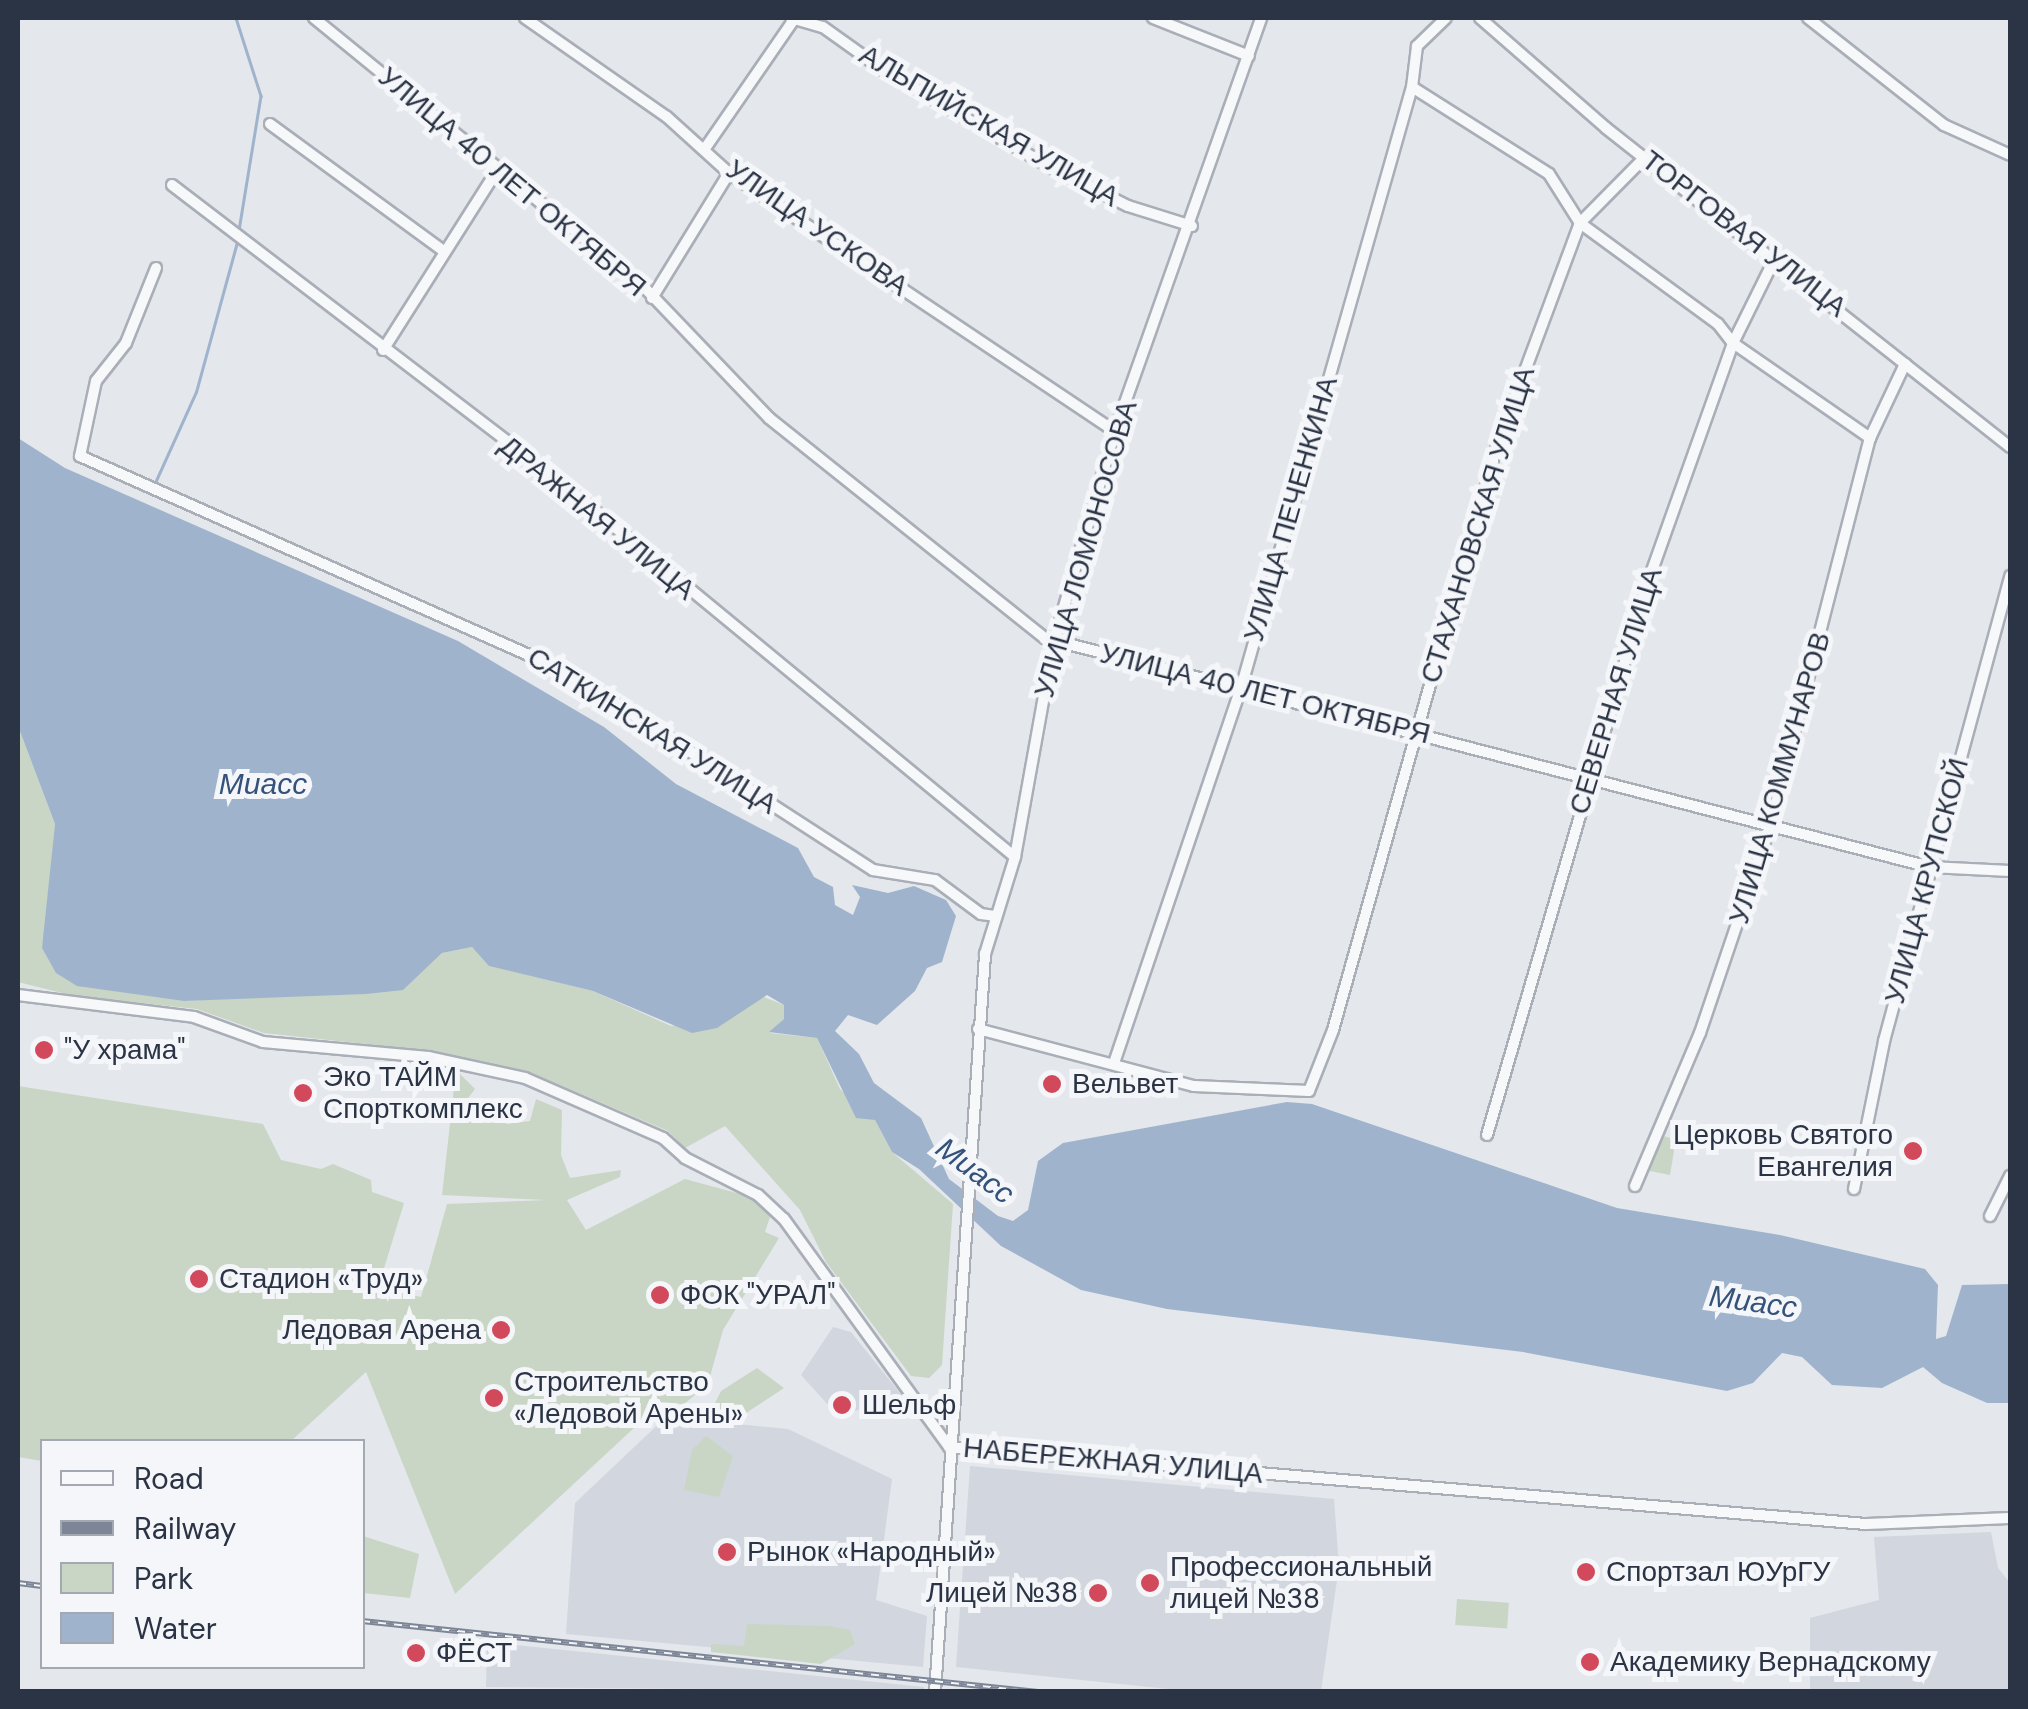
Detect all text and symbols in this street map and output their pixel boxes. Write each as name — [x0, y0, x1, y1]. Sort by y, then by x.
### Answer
street label: АЛЬПИЙСКАЯ УЛИЦА — [853, 38, 1125, 214]
street label: УЛИЦА 40 ЛЕТ ОКТЯБРЯ — [371, 60, 653, 304]
street label: ТОРГОВАЯ УЛИЦА — [1635, 144, 1853, 324]
street label: УЛИЦА УСКОВА — [720, 153, 914, 303]
street label: СТАХАНОВСКАЯ УЛИЦА — [1414, 363, 1542, 687]
street label: УЛИЦА ПЕЧЕНКИНА — [1237, 373, 1345, 645]
street label: УЛИЦА ЛОМОНОСОВА — [1028, 397, 1144, 701]
street label: ДРАЖНАЯ УЛИЦА — [493, 429, 701, 607]
street label: СЕВЕРНАЯ УЛИЦА — [1562, 564, 1670, 818]
street label: УЛИЦА КОММУНАРОВ — [1722, 628, 1838, 928]
street label: УЛИЦА 40 ЛЕТ ОКТЯБРЯ — [1097, 637, 1433, 751]
street label: САТКИНСКАЯ УЛИЦА — [521, 641, 783, 821]
street label: УЛИЦА КРУПСКОЙ — [1878, 755, 1976, 1007]
water label: Миасс — [219, 766, 307, 802]
place label: "У храма" — [64, 1033, 185, 1067]
marker: "У храма" — [33, 1039, 55, 1061]
place label: Эко ТАЙМ Спорткомплекс — [323, 1060, 523, 1126]
place label: Вельвет — [1072, 1067, 1178, 1101]
marker: Вельвет — [1041, 1073, 1063, 1095]
marker: Эко ТАЙМ Спорткомплекс — [292, 1082, 314, 1104]
place label: Церковь Святого Евангелия — [1673, 1118, 1893, 1184]
water label: Миасс — [929, 1130, 1021, 1212]
marker: Церковь Святого Евангелия — [1902, 1140, 1924, 1162]
place label: Стадион «Труд» — [219, 1262, 423, 1296]
marker: Стадион «Труд» — [188, 1268, 210, 1290]
place label: ФОК "УРАЛ" — [680, 1278, 835, 1312]
water label: Миасс — [1707, 1278, 1799, 1326]
marker: ФОК "УРАЛ" — [649, 1284, 671, 1306]
place label: Ледовая Арена — [282, 1313, 481, 1347]
marker: Ледовая Арена — [490, 1319, 512, 1341]
place label: Строительство «Ледовой Арены» — [514, 1365, 743, 1431]
marker: Строительство «Ледовой Арены» — [483, 1387, 505, 1409]
place label: Шельф — [862, 1388, 956, 1422]
marker: Шельф — [831, 1394, 853, 1416]
street label: НАБЕРЕЖНАЯ УЛИЦА — [962, 1431, 1264, 1491]
legend — [40, 1439, 365, 1669]
text: Road — [134, 1459, 204, 1498]
text: Railway — [134, 1509, 237, 1548]
place label: Рынок «Народный» — [747, 1535, 996, 1569]
marker: Рынок «Народный» — [716, 1541, 738, 1563]
place label: Профессиональный лицей №38 — [1170, 1550, 1432, 1616]
place label: Спортзал ЮУрГУ — [1606, 1555, 1830, 1589]
text: Park — [134, 1559, 193, 1598]
marker: Спортзал ЮУрГУ — [1575, 1561, 1597, 1583]
marker: Профессиональный лицей №38 — [1139, 1572, 1161, 1594]
place label: Лицей №38 — [926, 1576, 1078, 1610]
marker: Лицей №38 — [1087, 1582, 1109, 1604]
text: Water — [134, 1609, 217, 1648]
place label: ФЁСТ — [436, 1636, 512, 1670]
marker: ФЁСТ — [405, 1642, 427, 1664]
place label: Академику Вернадскому — [1610, 1645, 1931, 1679]
marker: Академику Вернадскому — [1579, 1651, 1601, 1673]

